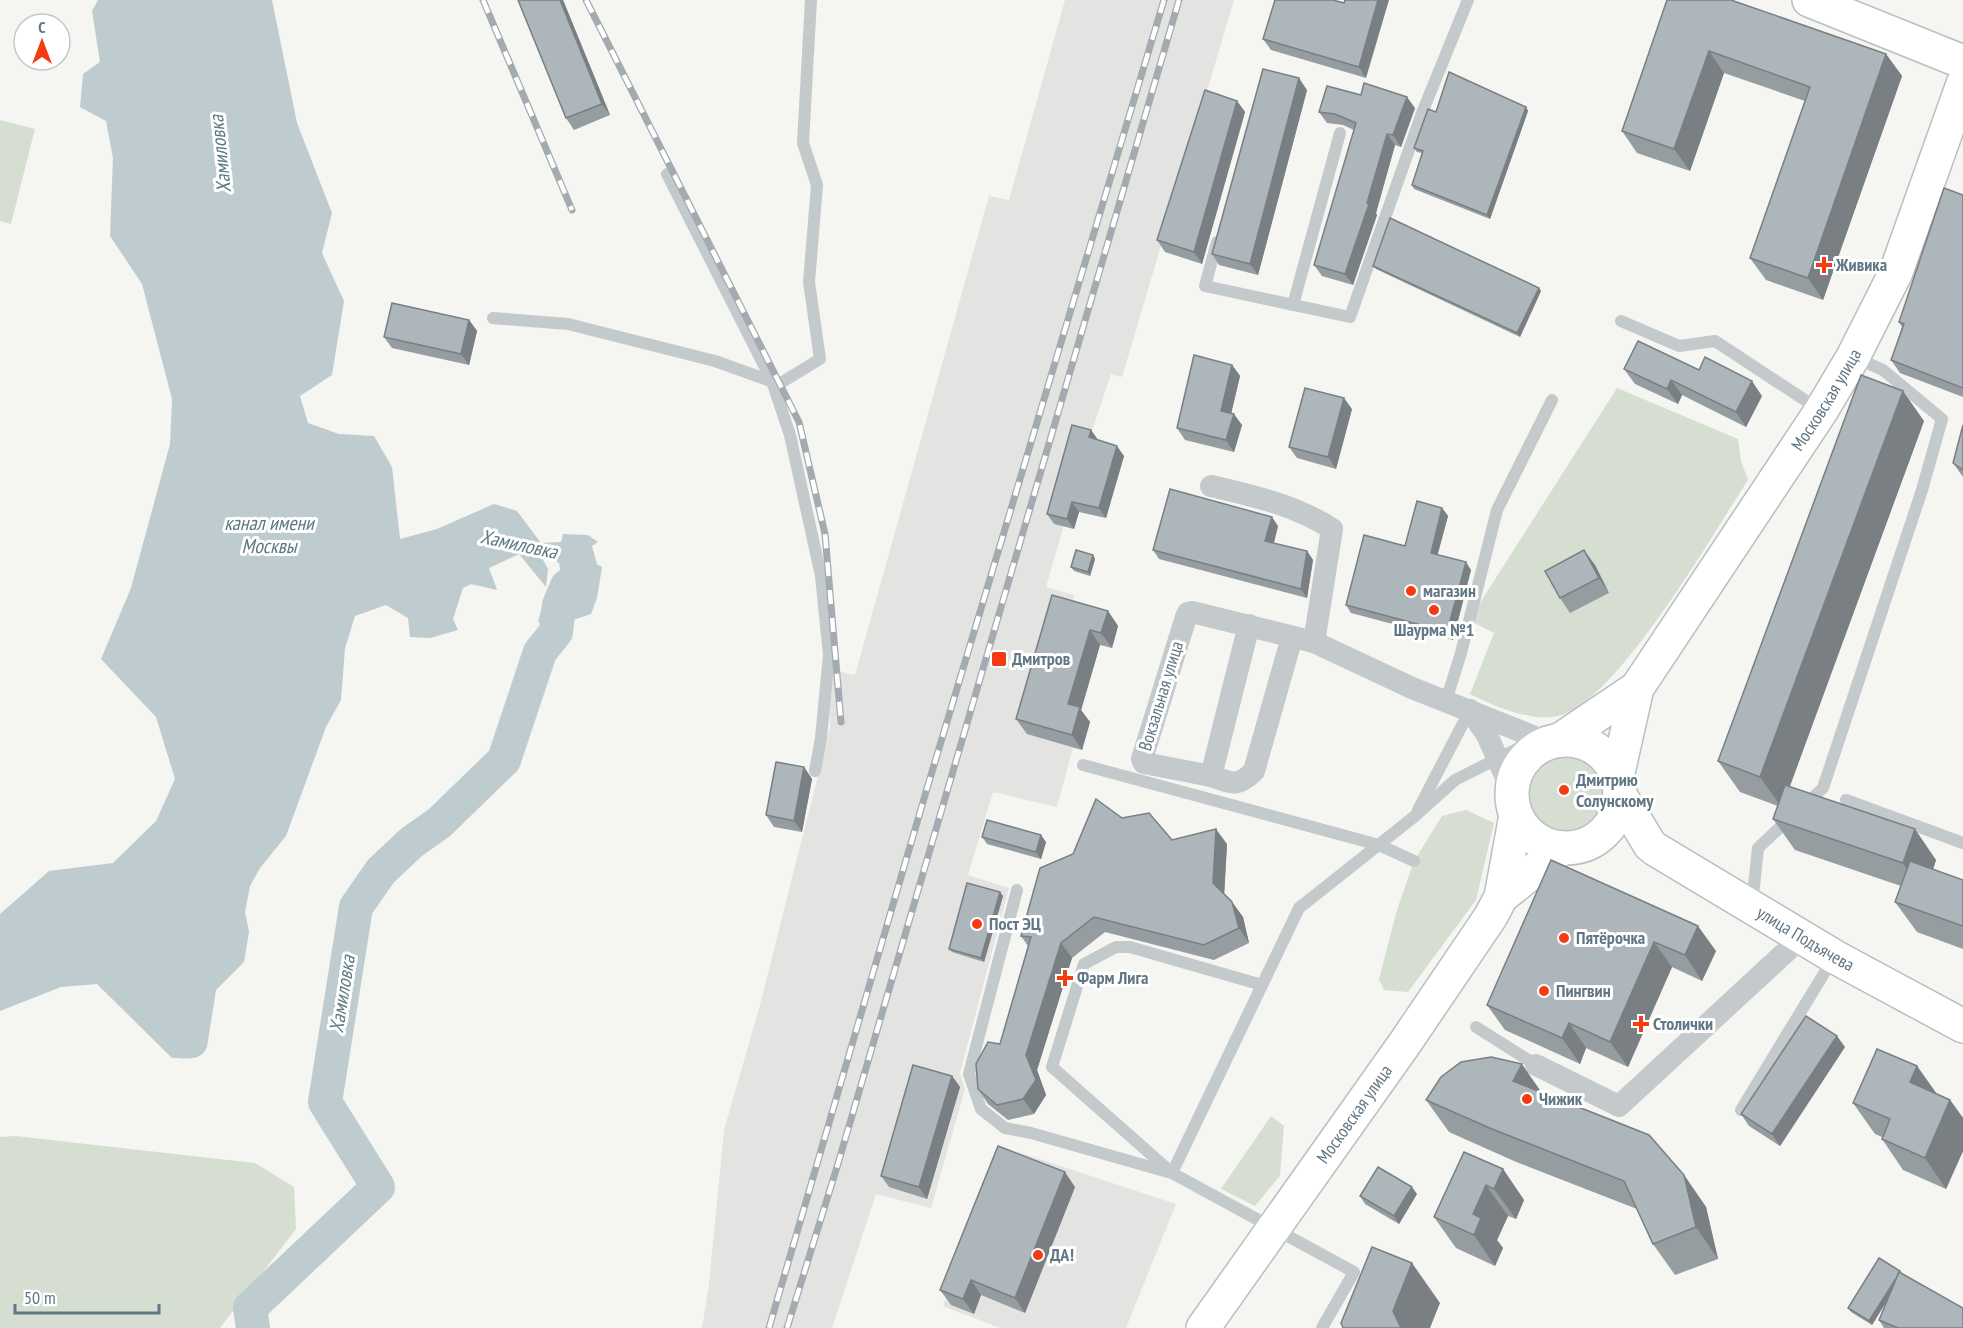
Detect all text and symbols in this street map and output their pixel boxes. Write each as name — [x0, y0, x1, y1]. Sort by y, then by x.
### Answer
north arrow — [12, 12, 72, 72]
text: С — [38, 17, 46, 37]
water label: Хамиловка — [203, 113, 237, 194]
place label: Живика — [1835, 253, 1887, 276]
marker: Живика — [1817, 258, 1831, 272]
street label: Московская улица — [1786, 345, 1866, 455]
water label: канал имени Москвы — [224, 510, 316, 559]
water label: Хамиловка — [478, 523, 561, 565]
place label: магазин — [1423, 579, 1476, 602]
marker: магазин — [1404, 584, 1418, 598]
marker: Шаурма №1 — [1427, 603, 1441, 617]
place label: Шаурма №1 — [1394, 618, 1474, 641]
street label: Вокзальная улица — [1133, 638, 1188, 753]
place label: Дмитров — [1012, 647, 1071, 670]
marker: Дмитров — [990, 650, 1008, 668]
place label: Дмитрию Солунскому — [1576, 768, 1654, 812]
marker: Дмитрию Солунскому — [1557, 783, 1571, 797]
street label: улица Подъячева — [1753, 901, 1858, 976]
place label: Пост ЭЦ — [989, 912, 1041, 935]
marker: Пост ЭЦ — [970, 917, 984, 931]
place label: Пятёрочка — [1576, 926, 1645, 949]
marker: Пятёрочка — [1557, 931, 1571, 945]
water label: Хамиловка — [323, 953, 361, 1034]
place label: Фарм Лига — [1077, 966, 1148, 989]
marker: Фарм Лига — [1058, 971, 1072, 985]
place label: Пингвин — [1556, 979, 1611, 1002]
marker: Пингвин — [1537, 984, 1551, 998]
place label: Столички — [1653, 1012, 1713, 1035]
marker: Столички — [1634, 1017, 1648, 1031]
street label: Московская улица — [1311, 1060, 1397, 1168]
place label: Чижик — [1539, 1087, 1583, 1110]
marker: Чижик — [1520, 1092, 1534, 1106]
place label: ДА! — [1050, 1243, 1074, 1266]
marker: ДА! — [1031, 1248, 1045, 1262]
scale bar — [15, 1277, 159, 1315]
text: 50 m — [24, 1286, 56, 1309]

